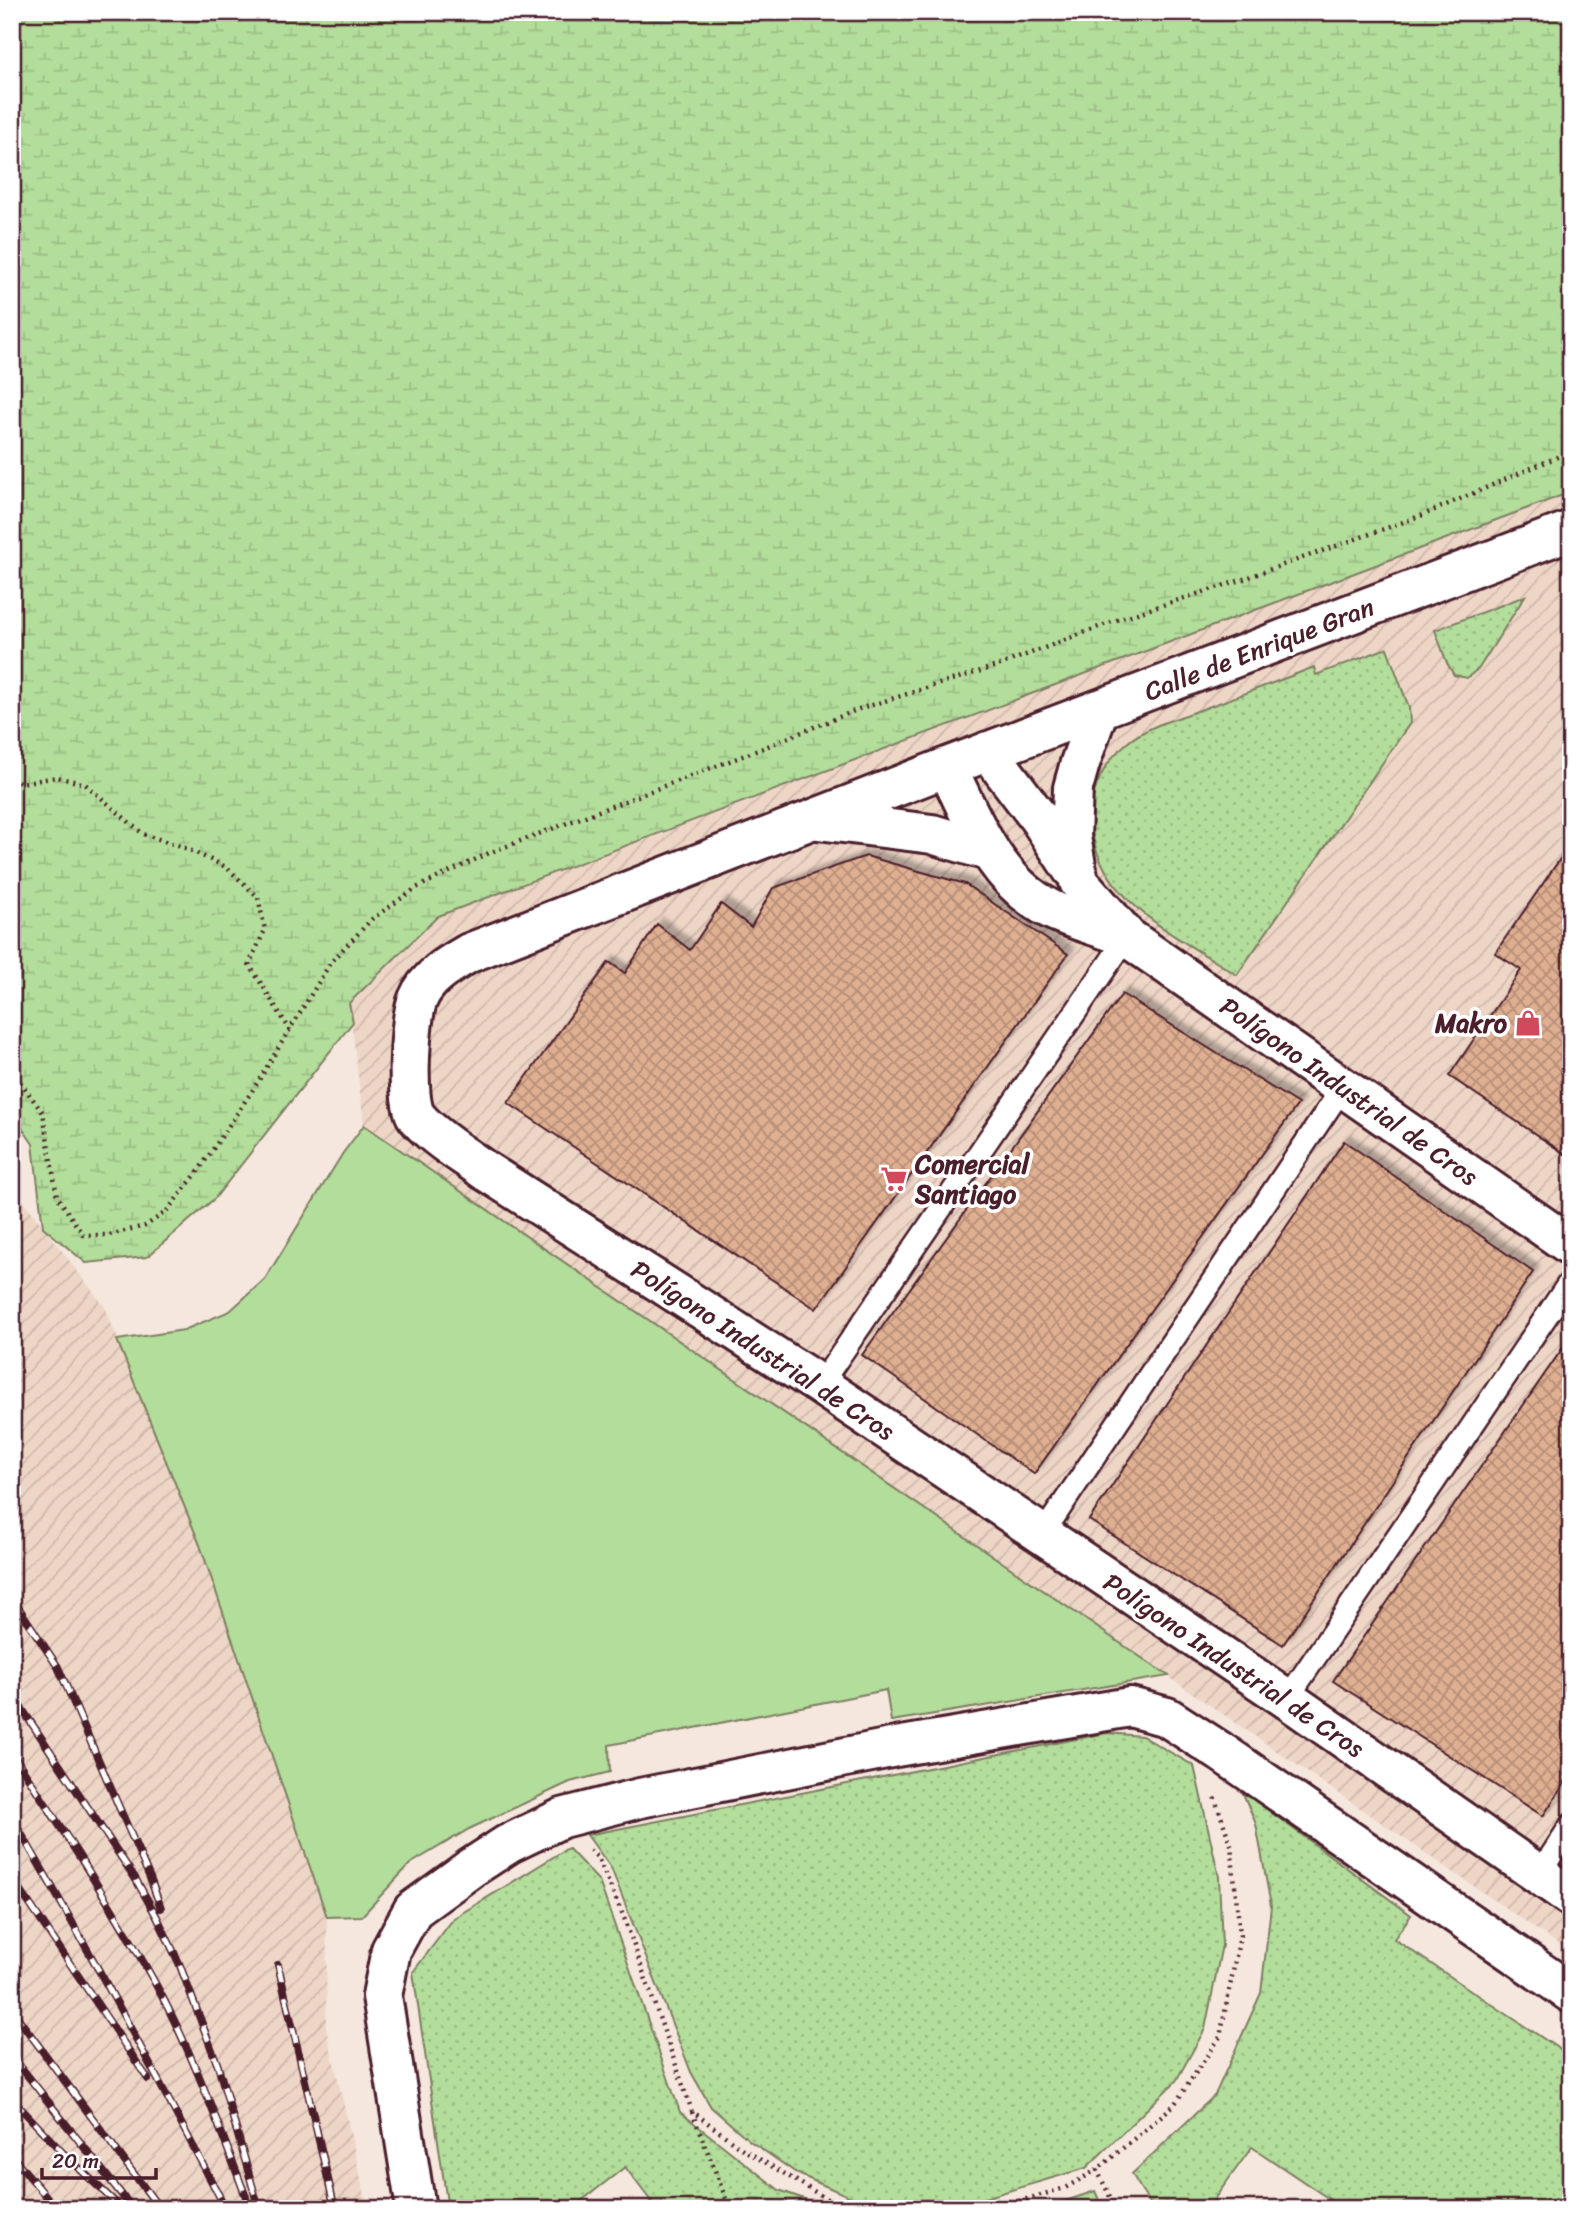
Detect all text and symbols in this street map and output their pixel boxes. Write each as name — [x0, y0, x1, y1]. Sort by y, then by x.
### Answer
street label: Calle de Enrique Gran — [1137, 584, 1381, 714]
street label: Polígono Industrial de Cros — [1210, 984, 1488, 1198]
place label: Makro — [1434, 1000, 1508, 1046]
shop icon: Makro — [1513, 1008, 1543, 1038]
place label: Comercial Santiago — [914, 1141, 1031, 1217]
supermarket icon: Comercial Santiago — [879, 1164, 909, 1194]
street label: Polígono Industrial de Cros — [622, 1247, 905, 1453]
street label: Polígono Industrial de Cros — [1094, 1560, 1375, 1770]
scale bar — [42, 2137, 156, 2181]
text: 20 m — [52, 2142, 99, 2180]

